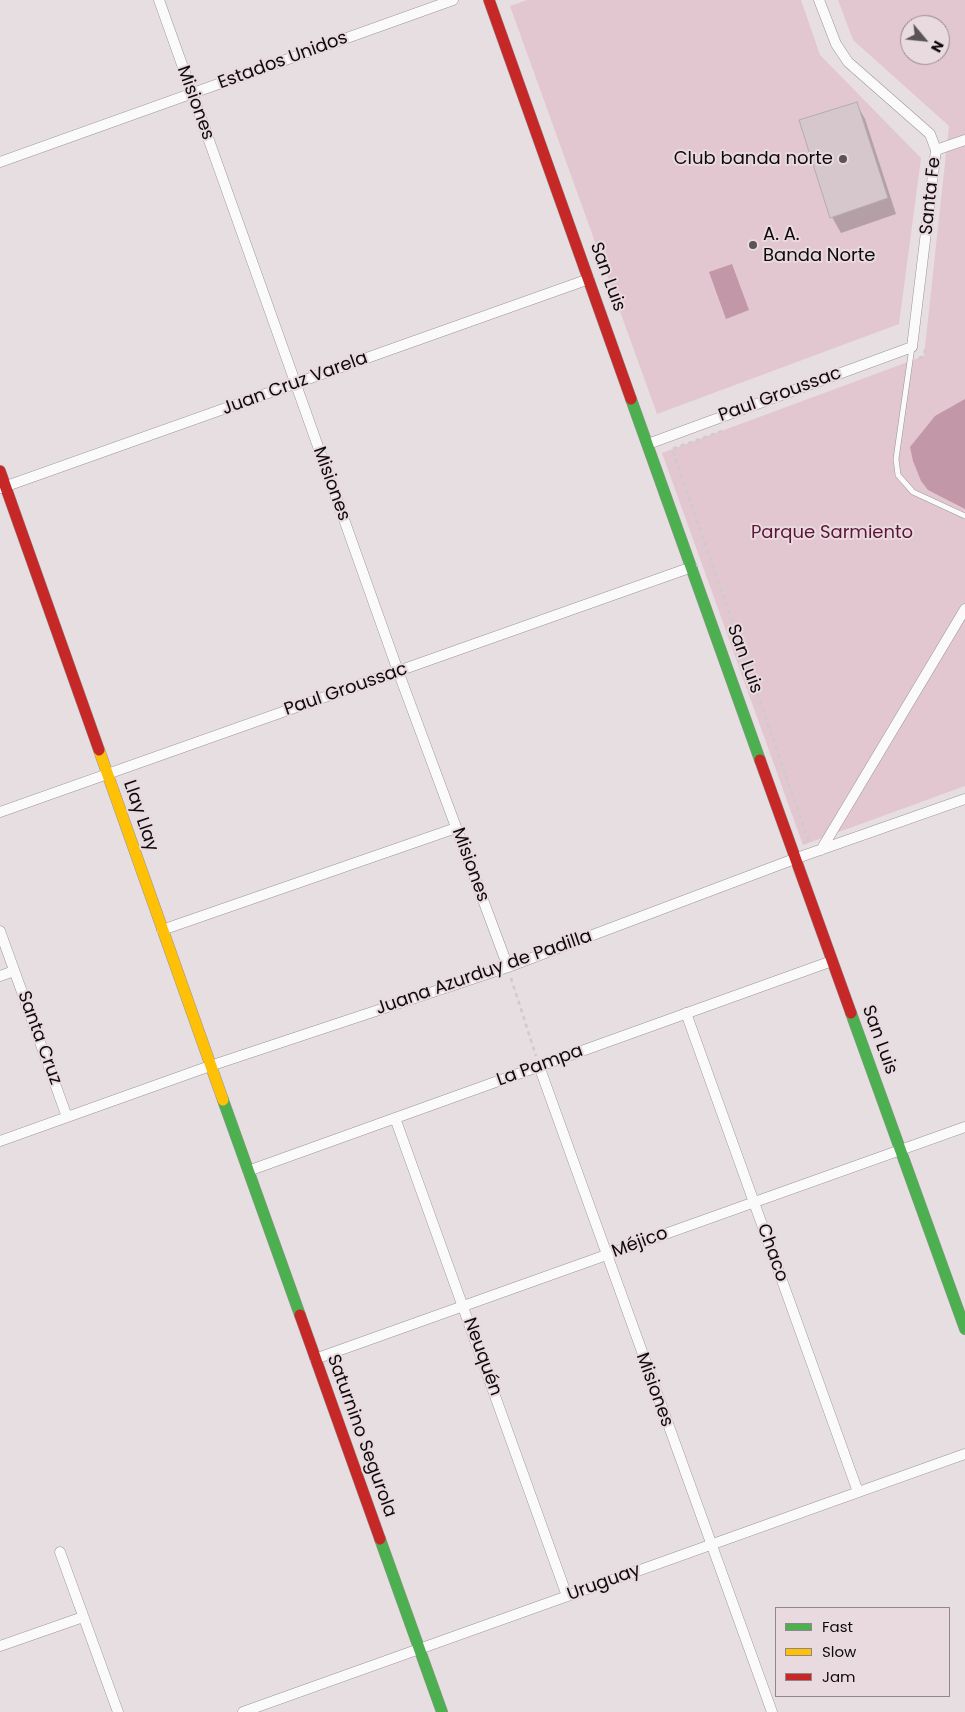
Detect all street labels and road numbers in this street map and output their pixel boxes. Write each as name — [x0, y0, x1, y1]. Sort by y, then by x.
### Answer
street label: Estados Unidos — [215, 28, 351, 94]
street label: Misiones — [172, 63, 218, 143]
street label: Santa Fe — [916, 156, 946, 236]
street label: San Luis — [585, 239, 629, 315]
street label: Juan Cruz Varela — [219, 348, 371, 420]
street label: Paul Groussac — [716, 363, 844, 427]
street label: Misiones — [308, 444, 354, 524]
street label: San Luis — [722, 621, 766, 697]
street label: Paul Groussac — [282, 659, 410, 721]
street label: Llay Llay — [118, 778, 162, 854]
street label: Misiones — [447, 825, 493, 905]
street label: Juana Azurduy de Padilla — [373, 926, 595, 1020]
street label: Santa Cruz — [12, 988, 66, 1088]
street label: San Luis — [857, 1002, 901, 1078]
street label: La Pampa — [494, 1040, 586, 1092]
street label: Chaco — [752, 1221, 792, 1285]
street label: Méjico — [609, 1223, 671, 1263]
street label: Neuquén — [458, 1315, 506, 1399]
street label: Misiones — [631, 1350, 677, 1430]
street label: Saturnino Segurola — [322, 1352, 400, 1520]
street label: Uruguay — [564, 1560, 644, 1606]

